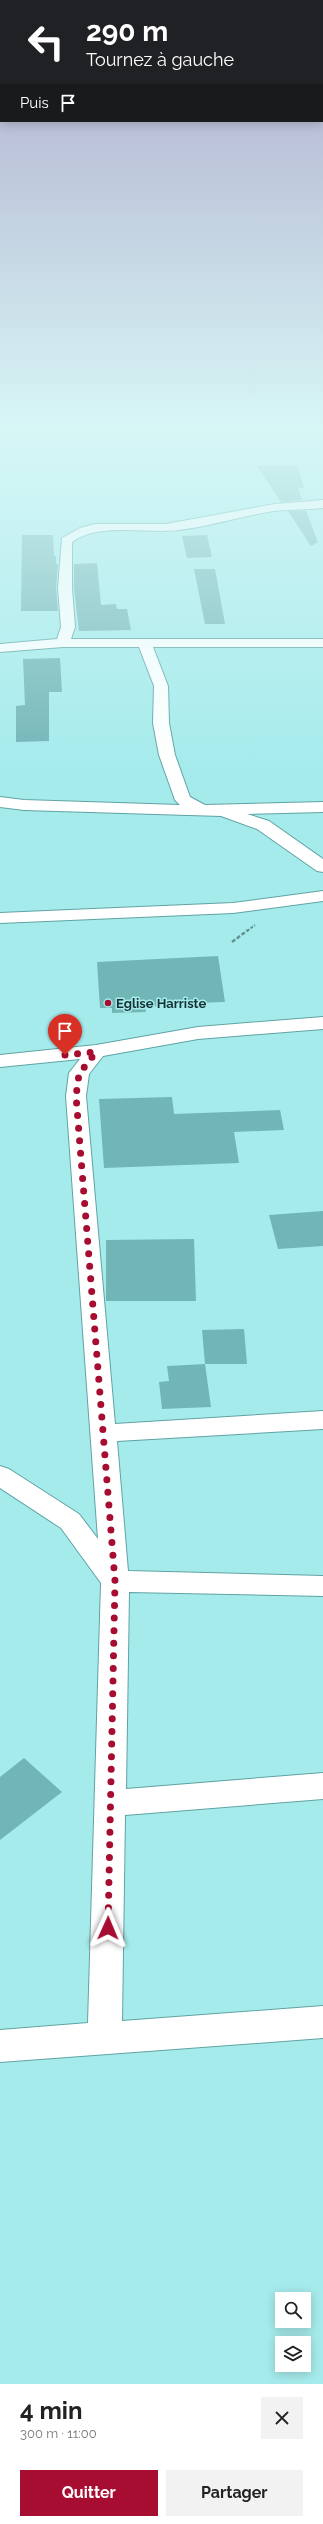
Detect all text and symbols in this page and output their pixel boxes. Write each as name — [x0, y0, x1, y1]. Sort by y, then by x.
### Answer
text: 290 m — [86, 15, 168, 48]
icon: left — [20, 16, 72, 68]
text: Tournez à gauche — [86, 49, 234, 70]
icon: arrive — [57, 92, 79, 114]
text: Puis — [20, 94, 49, 112]
place label: Eglise Harriste — [116, 996, 206, 1011]
marker: Eglise Harriste — [103, 998, 113, 1008]
pin — [48, 1014, 82, 1055]
icon: arrive — [54, 1020, 76, 1042]
position arrow — [87, 1907, 129, 1949]
map controls — [275, 2292, 311, 2372]
button: search — [275, 2292, 311, 2328]
button: layers — [275, 2336, 311, 2372]
text: 4 min — [20, 2396, 82, 2425]
button: close — [261, 2397, 303, 2439]
text: 300 m · 11:00 — [20, 2426, 97, 2441]
button: Quitter — [20, 2470, 158, 2516]
button: Partager — [166, 2470, 303, 2516]

